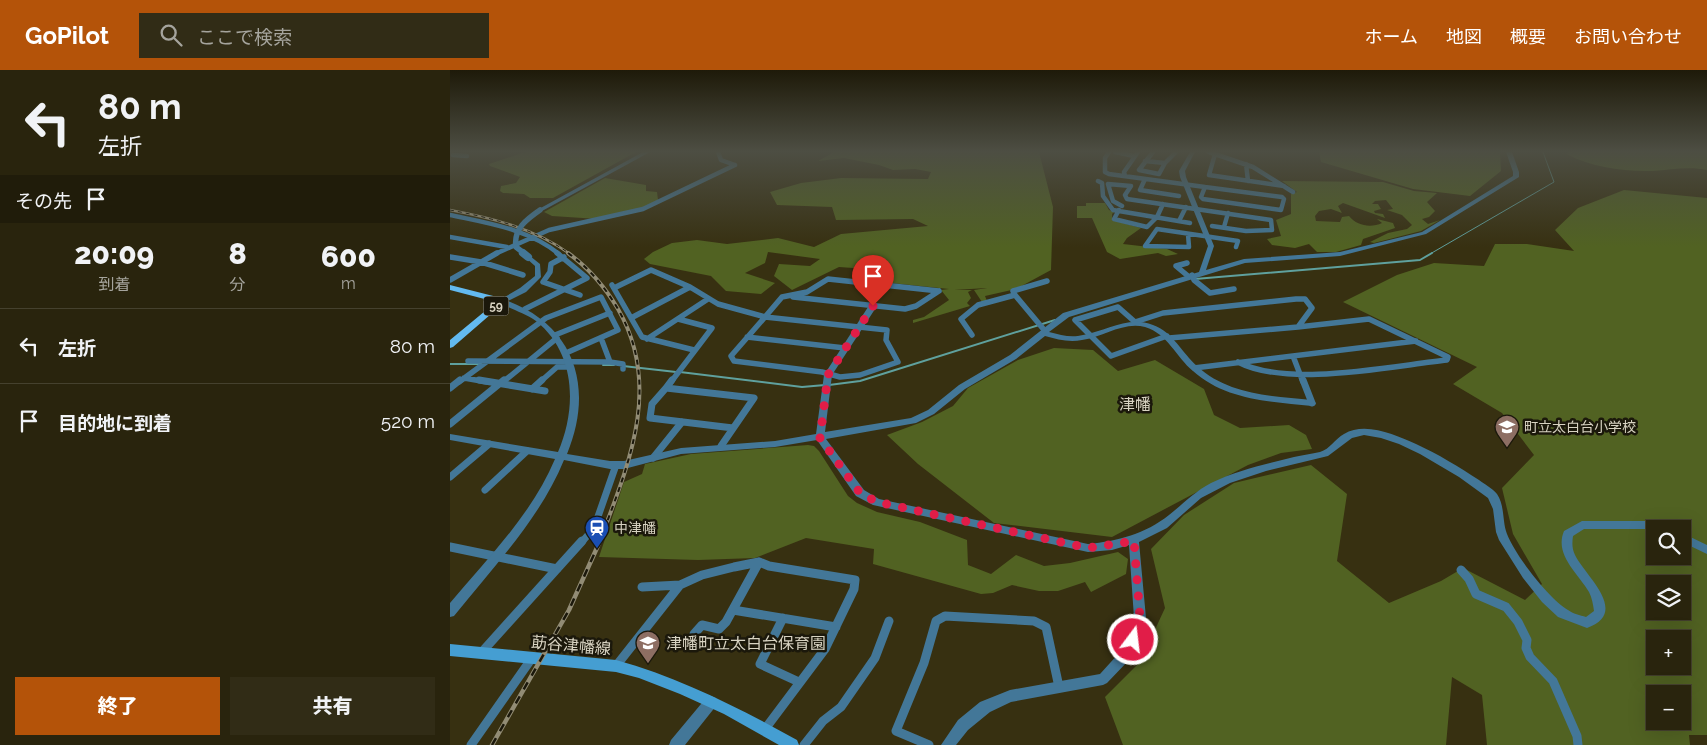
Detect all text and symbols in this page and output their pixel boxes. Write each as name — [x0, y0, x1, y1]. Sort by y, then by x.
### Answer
search box — [139, 13, 489, 58]
text: GoPilot — [25, 21, 109, 50]
icon: search — [157, 21, 185, 49]
text: ここで検索 — [197, 26, 292, 48]
text: ホーム — [1365, 26, 1418, 47]
text: 地図 — [1446, 26, 1482, 47]
text: 概要 — [1510, 26, 1546, 47]
text: お問い合わせ — [1574, 26, 1682, 47]
text: 80 m — [98, 86, 182, 127]
icon: left — [15, 90, 80, 155]
text: 左折 — [98, 133, 142, 159]
icon: arrive — [82, 185, 110, 213]
text: その先 — [15, 190, 72, 212]
text: 20:09 — [74, 236, 154, 271]
text: 8 — [228, 236, 247, 271]
text: 600 — [321, 239, 376, 274]
pin — [852, 255, 894, 306]
icon: arrive — [859, 262, 887, 290]
text: m — [341, 274, 356, 293]
text: 到着 — [98, 275, 130, 294]
text: 分 — [229, 275, 246, 294]
road number: 59 — [484, 297, 508, 316]
icon: left — [15, 332, 43, 360]
text: 80 m — [390, 335, 435, 357]
text: 左折 — [58, 337, 96, 359]
district label: 津幡 — [1119, 395, 1151, 414]
icon: arrive — [15, 407, 43, 435]
text: 520 m — [381, 410, 435, 432]
text: 目的地に到着 — [58, 412, 172, 434]
school or university icon: 町立太白台小学校 — [1494, 414, 1520, 448]
place label: 町立太白台小学校 — [1524, 419, 1636, 435]
station icon: 中津幡 — [584, 515, 610, 549]
place label: 中津幡 — [614, 520, 656, 536]
map controls — [1646, 520, 1691, 730]
button: search — [1646, 520, 1691, 565]
button: layers — [1646, 575, 1691, 620]
position arrow — [1106, 613, 1158, 665]
school or university icon: 津幡町立太白台保育園 — [635, 630, 661, 664]
button: + — [1646, 630, 1691, 675]
street label: 莇谷津幡線 — [530, 633, 612, 658]
place label: 津幡町立太白台保育園 — [666, 634, 826, 653]
button: 終了 — [15, 677, 220, 735]
button: 共有 — [230, 677, 435, 735]
button: − — [1646, 685, 1691, 730]

